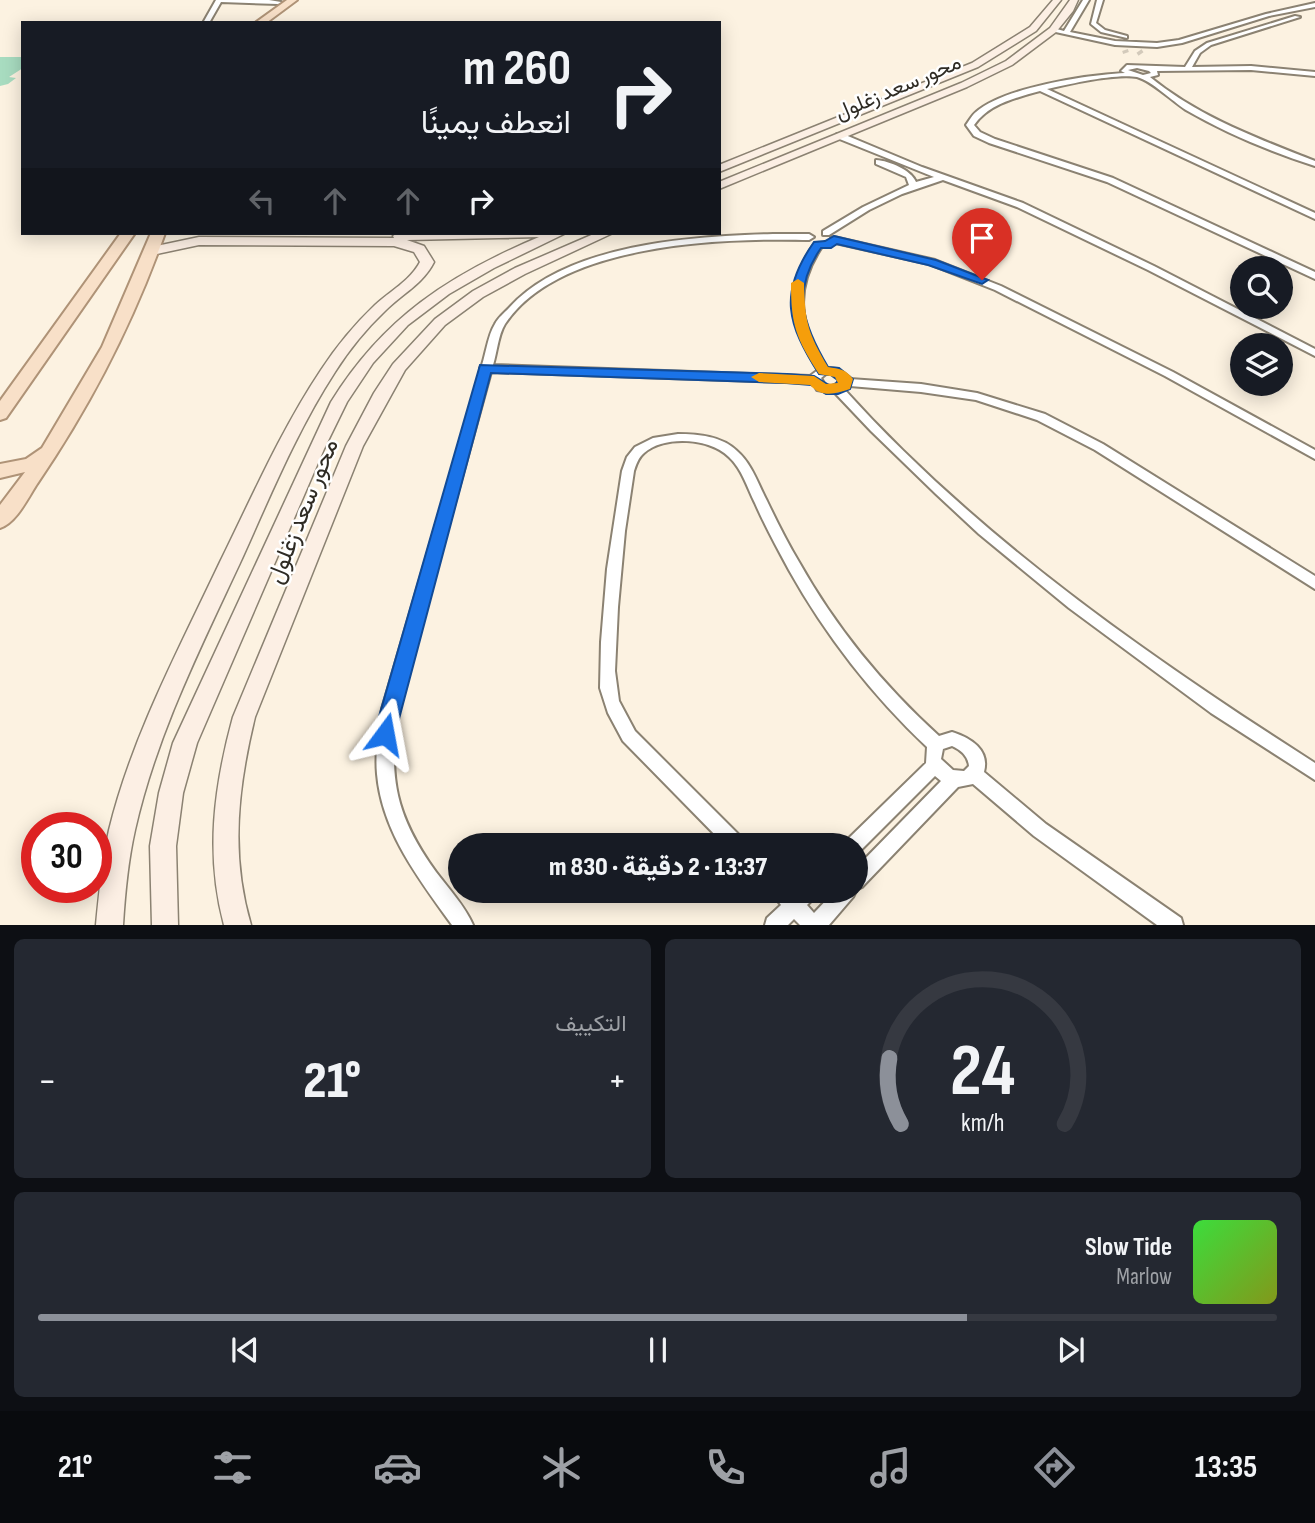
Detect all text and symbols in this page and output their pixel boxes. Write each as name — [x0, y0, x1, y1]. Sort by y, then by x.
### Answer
text: 260 m — [463, 40, 571, 99]
icon: right — [595, 49, 686, 140]
street label: محور سعد زغلول — [831, 50, 965, 125]
text: انعطف يمينًا — [421, 104, 571, 143]
icon: left — [243, 182, 281, 220]
icon: ahead — [316, 182, 354, 220]
icon: ahead — [389, 182, 427, 220]
icon: right — [462, 182, 500, 220]
pin — [952, 208, 1012, 280]
icon: arrive — [963, 219, 1001, 257]
map controls — [1230, 256, 1293, 396]
button: search — [1230, 256, 1293, 319]
button: layers — [1230, 333, 1293, 396]
street label: محور سعد زغلول — [260, 435, 345, 588]
position arrow — [348, 697, 422, 771]
speed limit sign: 30 — [21, 812, 112, 903]
text: 13:37 · 2 دقيقة · 830 m — [549, 852, 767, 883]
text: التكييف — [555, 1010, 627, 1038]
text: 24 — [950, 1029, 1015, 1117]
text: 21° — [303, 1050, 361, 1113]
text: − — [38, 1059, 57, 1104]
text: + — [608, 1059, 627, 1104]
text: km/h — [961, 1108, 1004, 1139]
text: Slow Tide — [1085, 1232, 1172, 1263]
text: Marlow — [1116, 1263, 1172, 1291]
icon: previous — [226, 1331, 264, 1369]
icon: pause — [639, 1331, 677, 1369]
icon: next — [1052, 1331, 1090, 1369]
icon: filters — [208, 1443, 257, 1492]
icon: car — [373, 1443, 422, 1492]
icon: climate — [537, 1443, 586, 1492]
icon: phone — [701, 1443, 750, 1492]
icon: music — [866, 1443, 915, 1492]
icon: directions — [1030, 1443, 1079, 1492]
text: 21° — [58, 1448, 93, 1487]
text: 13:35 — [1195, 1448, 1257, 1487]

